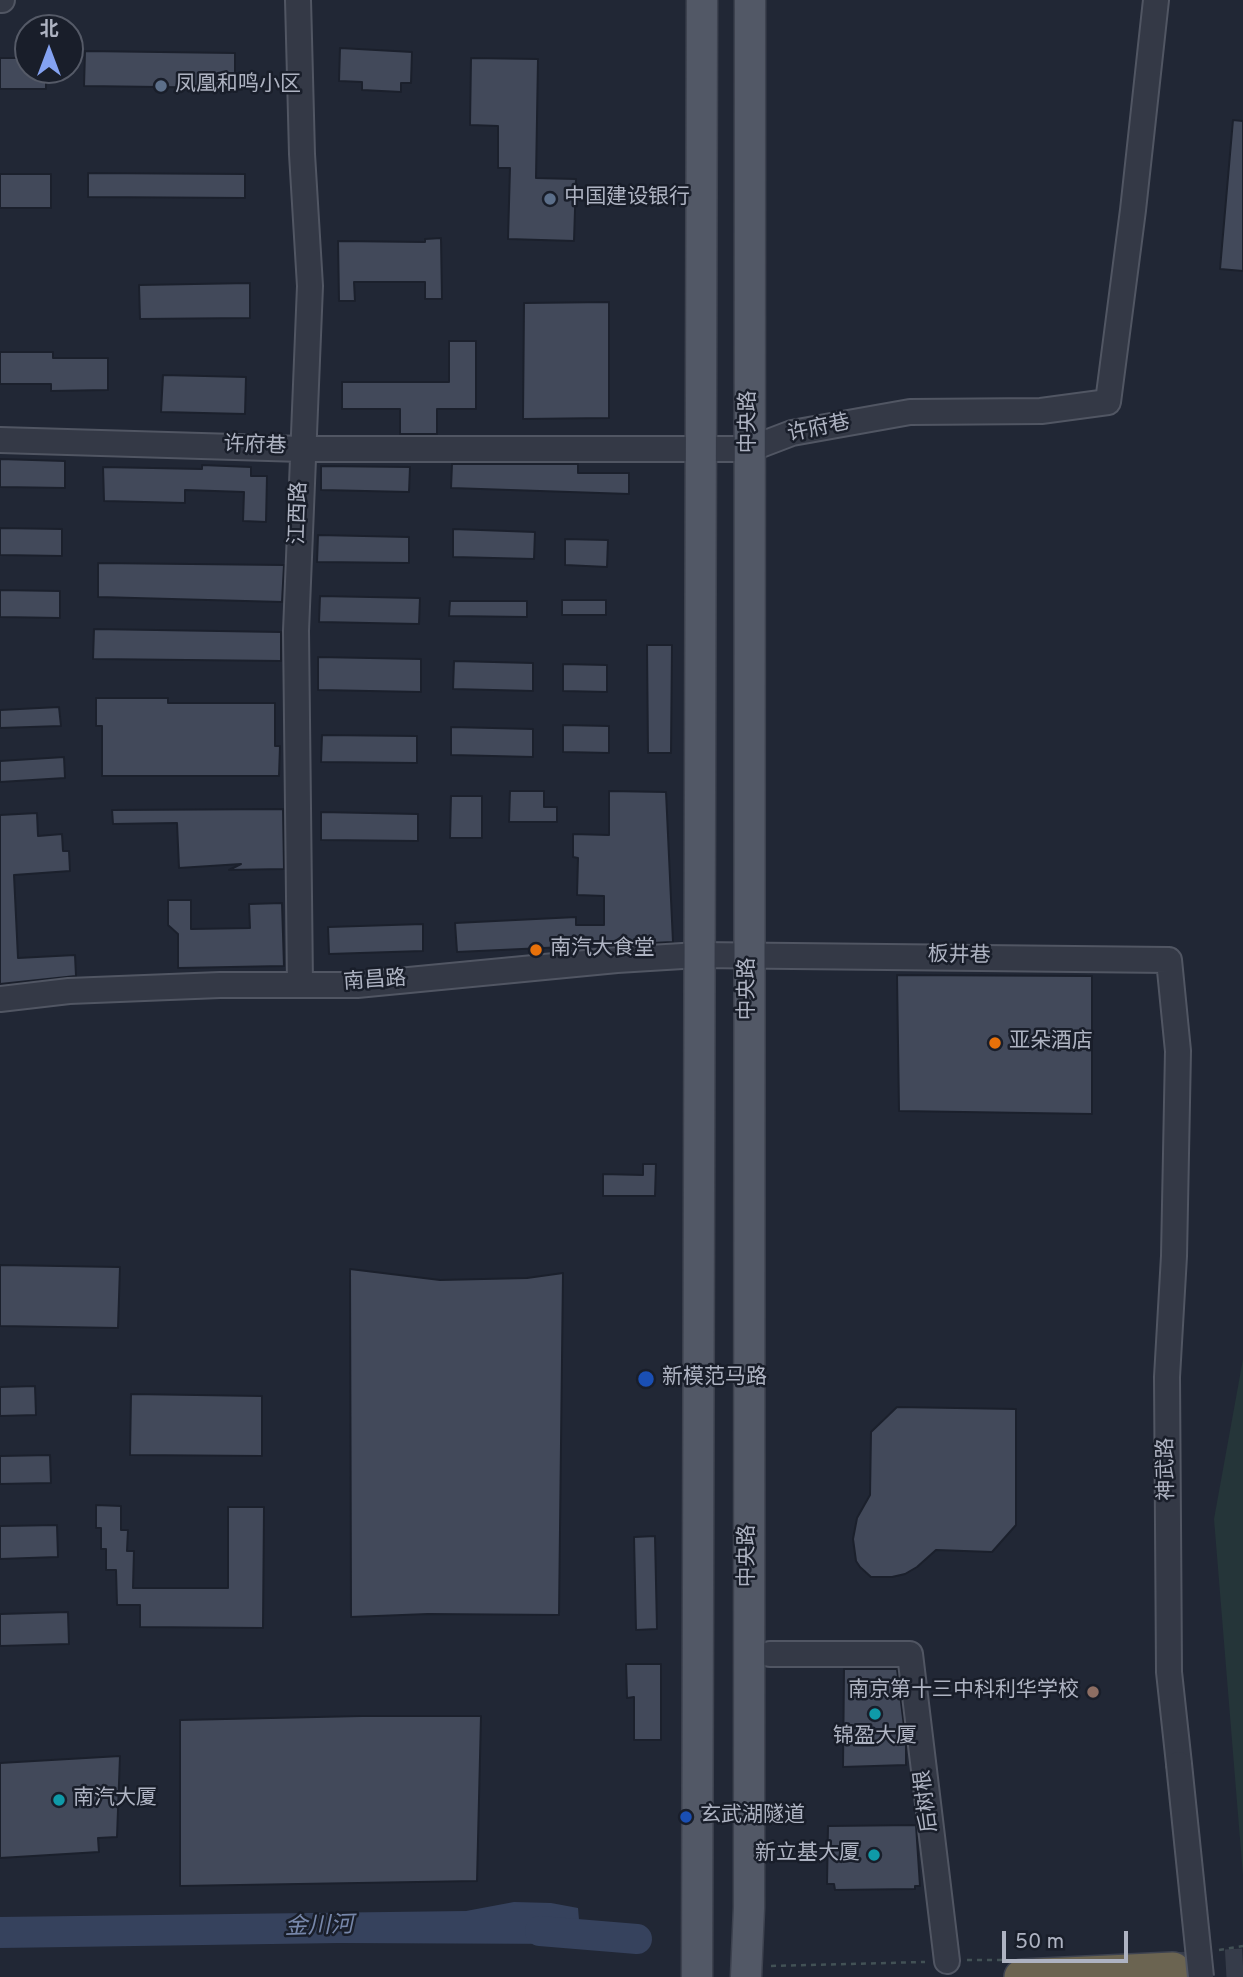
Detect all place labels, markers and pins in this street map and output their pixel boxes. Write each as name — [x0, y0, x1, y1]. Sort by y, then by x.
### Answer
place label: 凤凰和鸣小区 — [175, 73, 301, 99]
marker: 凤凰和鸣小区 — [153, 78, 169, 94]
place label: 中国建设银行 — [564, 186, 690, 212]
marker: 中国建设银行 — [542, 191, 558, 207]
place label: 南汽大食堂 — [550, 937, 655, 963]
marker: 南汽大食堂 — [528, 942, 544, 958]
place label: 亚朵酒店 — [1009, 1030, 1093, 1056]
marker: 亚朵酒店 — [987, 1035, 1003, 1051]
place label: 新模范马路 — [662, 1366, 767, 1392]
marker: 新模范马路 — [636, 1369, 656, 1389]
place label: 南京第十三中科利华学校 — [848, 1679, 1079, 1705]
marker: 南京第十三中科利华学校 — [1085, 1684, 1101, 1700]
marker: 锦盈大厦 — [867, 1706, 883, 1722]
place label: 锦盈大厦 — [833, 1725, 917, 1751]
place label: 南汽大厦 — [73, 1787, 157, 1813]
marker: 南汽大厦 — [51, 1792, 67, 1808]
place label: 玄武湖隧道 — [700, 1804, 805, 1830]
marker: 玄武湖隧道 — [678, 1809, 694, 1825]
place label: 新立基大厦 — [755, 1842, 860, 1868]
marker: 新立基大厦 — [866, 1847, 882, 1863]

